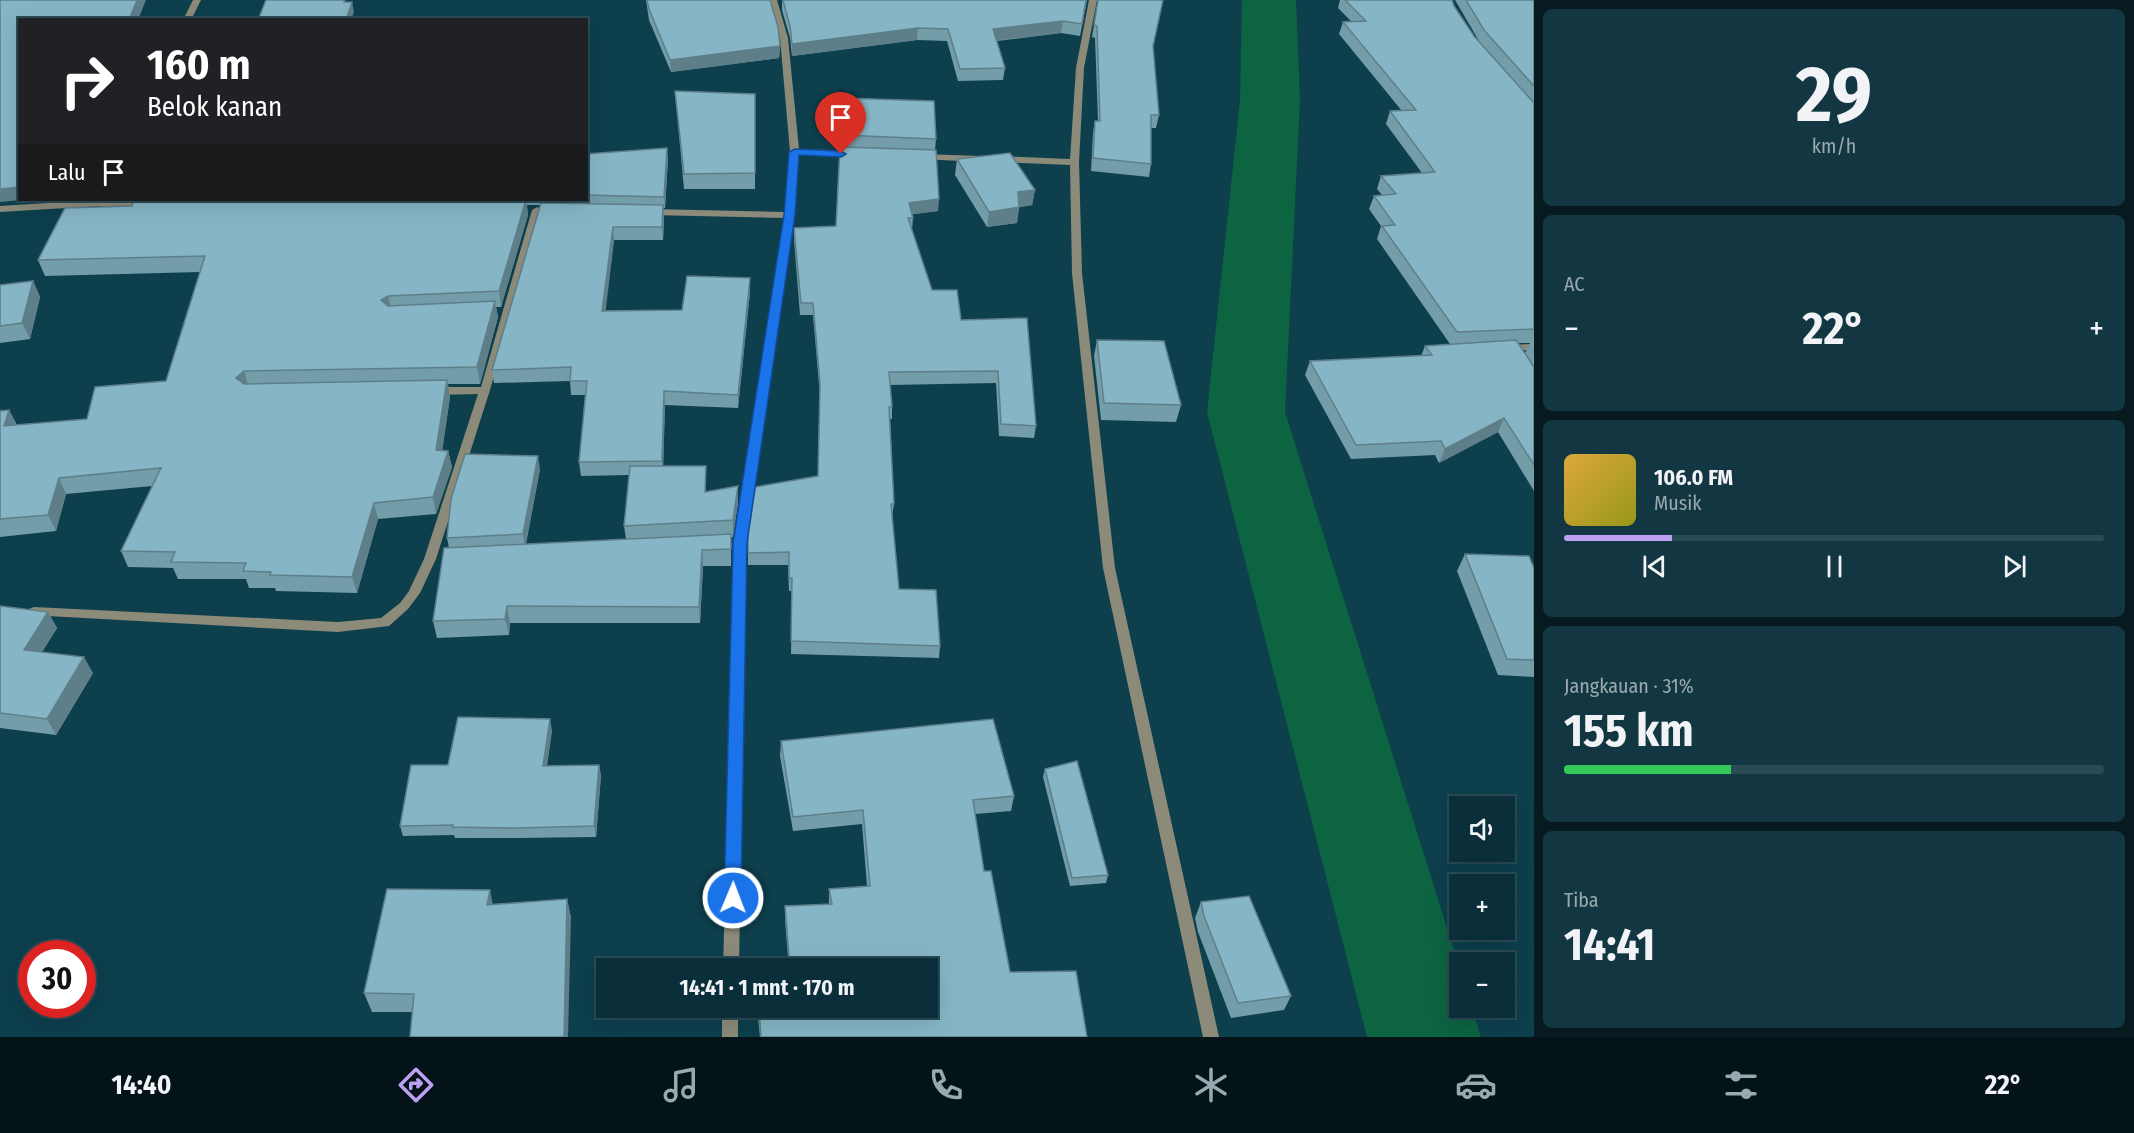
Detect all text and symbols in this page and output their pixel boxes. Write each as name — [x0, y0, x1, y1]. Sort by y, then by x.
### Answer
text: 160 m — [147, 40, 250, 90]
icon: right — [48, 42, 126, 120]
text: 29 — [1796, 48, 1872, 142]
text: Belok kanan — [147, 91, 282, 123]
pin — [815, 92, 866, 154]
icon: arrive — [824, 101, 857, 134]
text: km/h — [1812, 134, 1856, 158]
icon: arrive — [97, 156, 130, 189]
text: Lalu — [48, 159, 85, 186]
text: AC — [1564, 272, 1584, 296]
text: 22° — [1803, 302, 1865, 356]
text: − — [1564, 309, 1579, 349]
text: + — [2089, 309, 2104, 349]
text: 106.0 FM — [1654, 464, 1733, 491]
text: Musik — [1654, 491, 1702, 515]
icon: previous — [1638, 550, 1671, 583]
icon: pause — [1818, 550, 1851, 583]
icon: next — [1998, 550, 2031, 583]
text: Jangkauan · 31% — [1564, 674, 1694, 698]
text: 155 km — [1564, 704, 1694, 758]
map controls — [1449, 796, 1515, 1018]
button: sound — [1449, 796, 1515, 862]
position arrow — [701, 866, 765, 930]
button: + — [1449, 874, 1515, 940]
text: Tiba — [1564, 888, 1599, 912]
text: 14:41 — [1564, 918, 1655, 972]
speed limit sign: 30 — [18, 940, 96, 1018]
button: − — [1449, 952, 1515, 1018]
text: 14:41 · 1 mnt · 170 m — [680, 974, 854, 1001]
icon: directions — [395, 1064, 437, 1106]
icon: music — [660, 1064, 702, 1106]
icon: phone — [925, 1064, 967, 1106]
icon: climate — [1190, 1064, 1232, 1106]
icon: car — [1455, 1064, 1497, 1106]
icon: filters — [1720, 1064, 1762, 1106]
text: 14:40 — [112, 1069, 171, 1101]
text: 22° — [1985, 1069, 2022, 1101]

